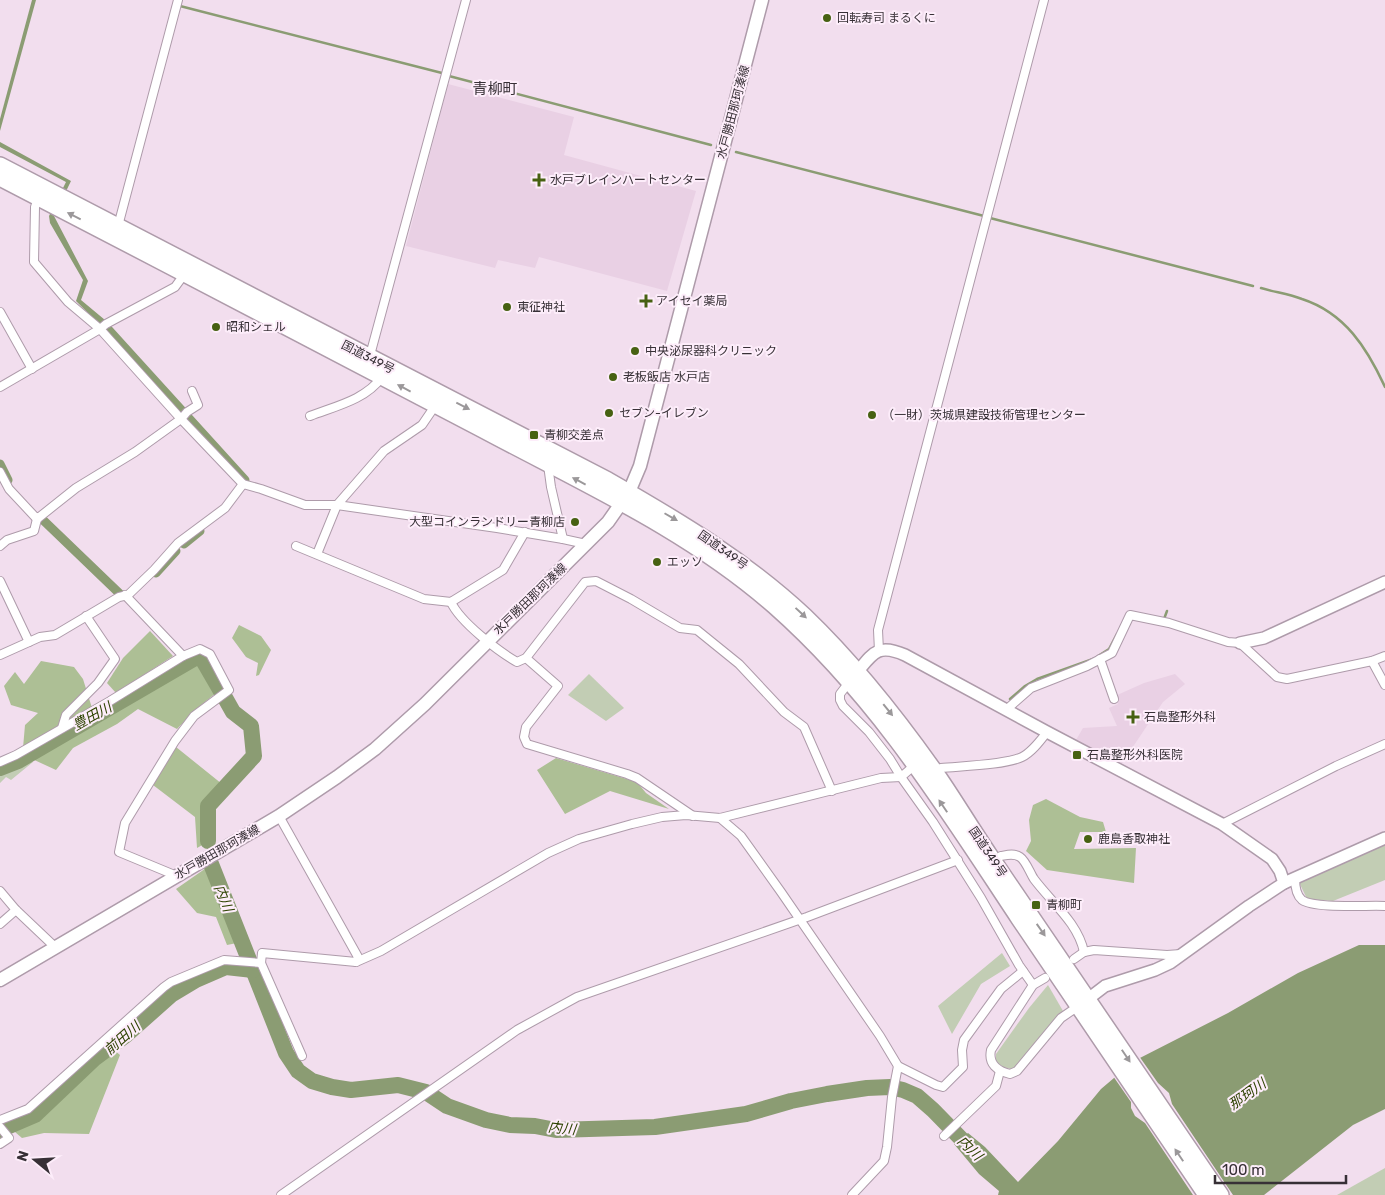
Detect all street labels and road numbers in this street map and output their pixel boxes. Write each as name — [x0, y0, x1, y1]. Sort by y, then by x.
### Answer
street label: 水戸勝田那珂湊線 — [714, 64, 752, 160]
street label: 国道349号 — [339, 338, 397, 376]
street label: 国道349号 — [695, 528, 751, 572]
street label: 水戸勝田那珂湊線 — [491, 561, 569, 637]
street label: 水戸勝田那珂湊線 — [172, 822, 262, 882]
street label: 国道349号 — [966, 824, 1010, 880]

